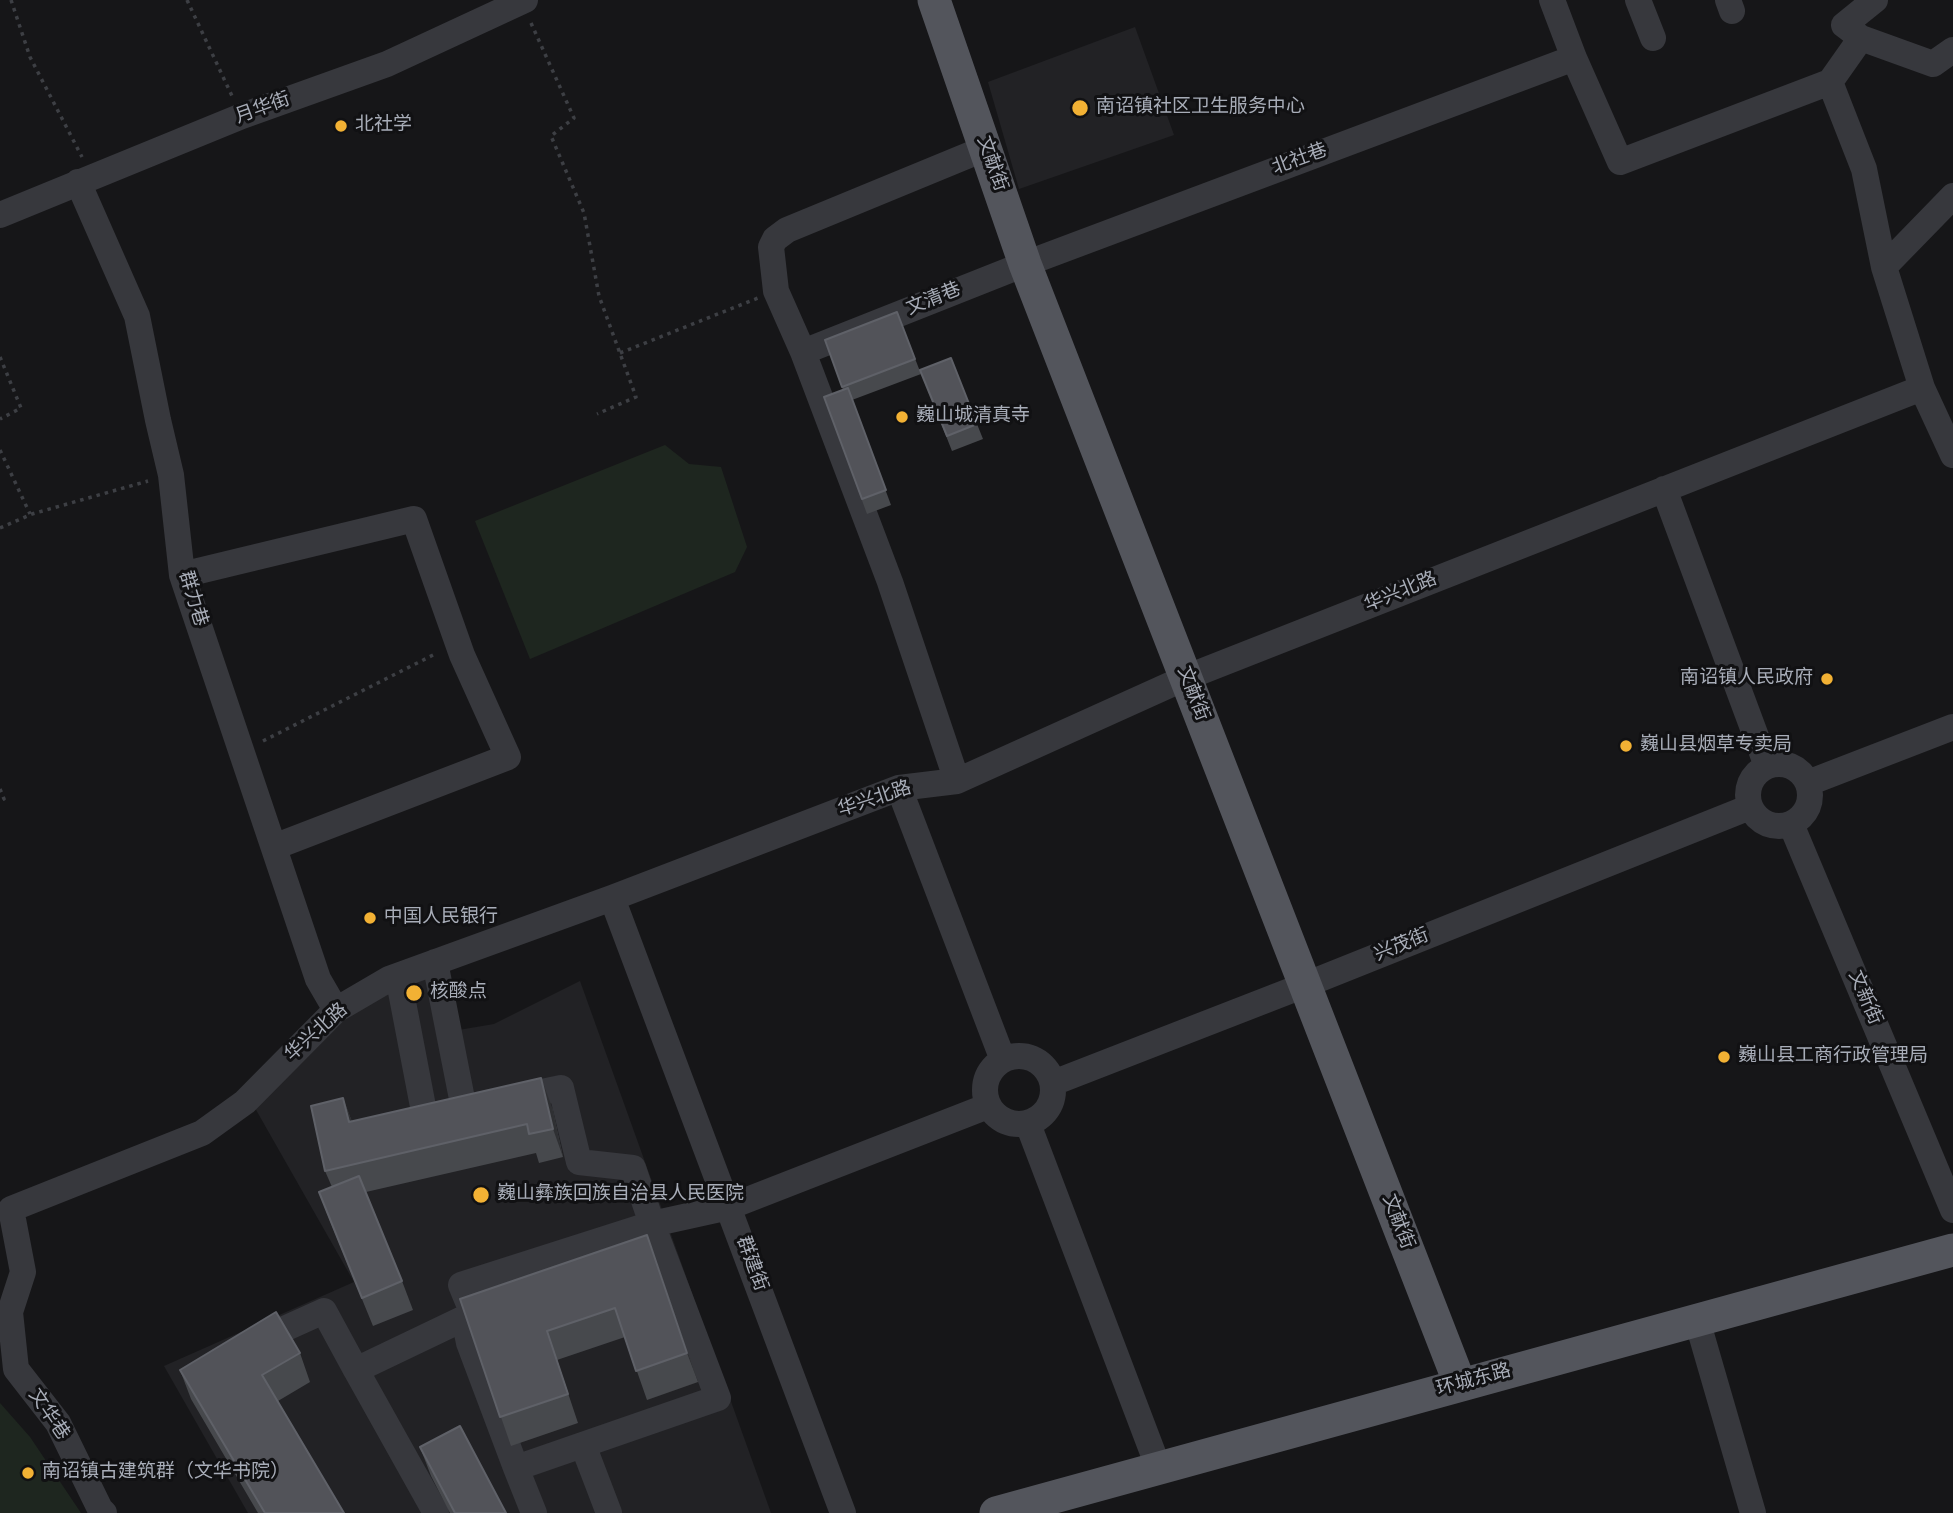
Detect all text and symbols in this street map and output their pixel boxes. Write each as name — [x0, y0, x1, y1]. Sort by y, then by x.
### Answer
street label: 月华街 — [232, 89, 294, 129]
place label: 南诏镇社区卫生服务中心 — [1096, 97, 1305, 119]
marker: 南诏镇社区卫生服务中心 — [1070, 98, 1090, 118]
place label: 北社学 — [355, 115, 412, 137]
marker: 北社学 — [333, 118, 349, 134]
street label: 文献街 — [971, 133, 1011, 195]
street label: 北社巷 — [1269, 140, 1331, 180]
street label: 文清巷 — [903, 279, 965, 321]
place label: 巍山城清真寺 — [916, 406, 1030, 428]
marker: 巍山城清真寺 — [894, 409, 910, 425]
street label: 群力巷 — [173, 568, 211, 630]
street label: 华兴北路 — [1361, 568, 1441, 618]
street label: 文献街 — [1171, 663, 1213, 725]
place label: 南诏镇人民政府 — [1680, 668, 1813, 690]
marker: 南诏镇人民政府 — [1819, 671, 1835, 687]
place label: 巍山县烟草专卖局 — [1640, 735, 1792, 757]
marker: 巍山县烟草专卖局 — [1618, 738, 1634, 754]
street label: 华兴北路 — [835, 777, 915, 823]
place label: 中国人民银行 — [384, 907, 498, 929]
marker: 中国人民银行 — [362, 910, 378, 926]
street label: 兴茂街 — [1371, 925, 1433, 967]
street label: 文新街 — [1842, 967, 1886, 1029]
place label: 核酸点 — [430, 982, 487, 1004]
marker: 核酸点 — [404, 983, 424, 1003]
street label: 华兴北路 — [281, 999, 353, 1067]
place label: 巍山县工商行政管理局 — [1738, 1046, 1928, 1068]
marker: 巍山县工商行政管理局 — [1716, 1049, 1732, 1065]
place label: 巍山彝族回族自治县人民医院 — [497, 1184, 744, 1206]
marker: 巍山彝族回族自治县人民医院 — [471, 1185, 491, 1205]
street label: 文献街 — [1376, 1191, 1418, 1253]
street label: 群建街 — [731, 1233, 771, 1295]
street label: 环城东路 — [1434, 1360, 1514, 1402]
street label: 文华巷 — [23, 1385, 73, 1445]
place label: 南诏镇古建筑群（文华书院） — [42, 1462, 289, 1484]
marker: 南诏镇古建筑群（文华书院） — [20, 1465, 36, 1481]

